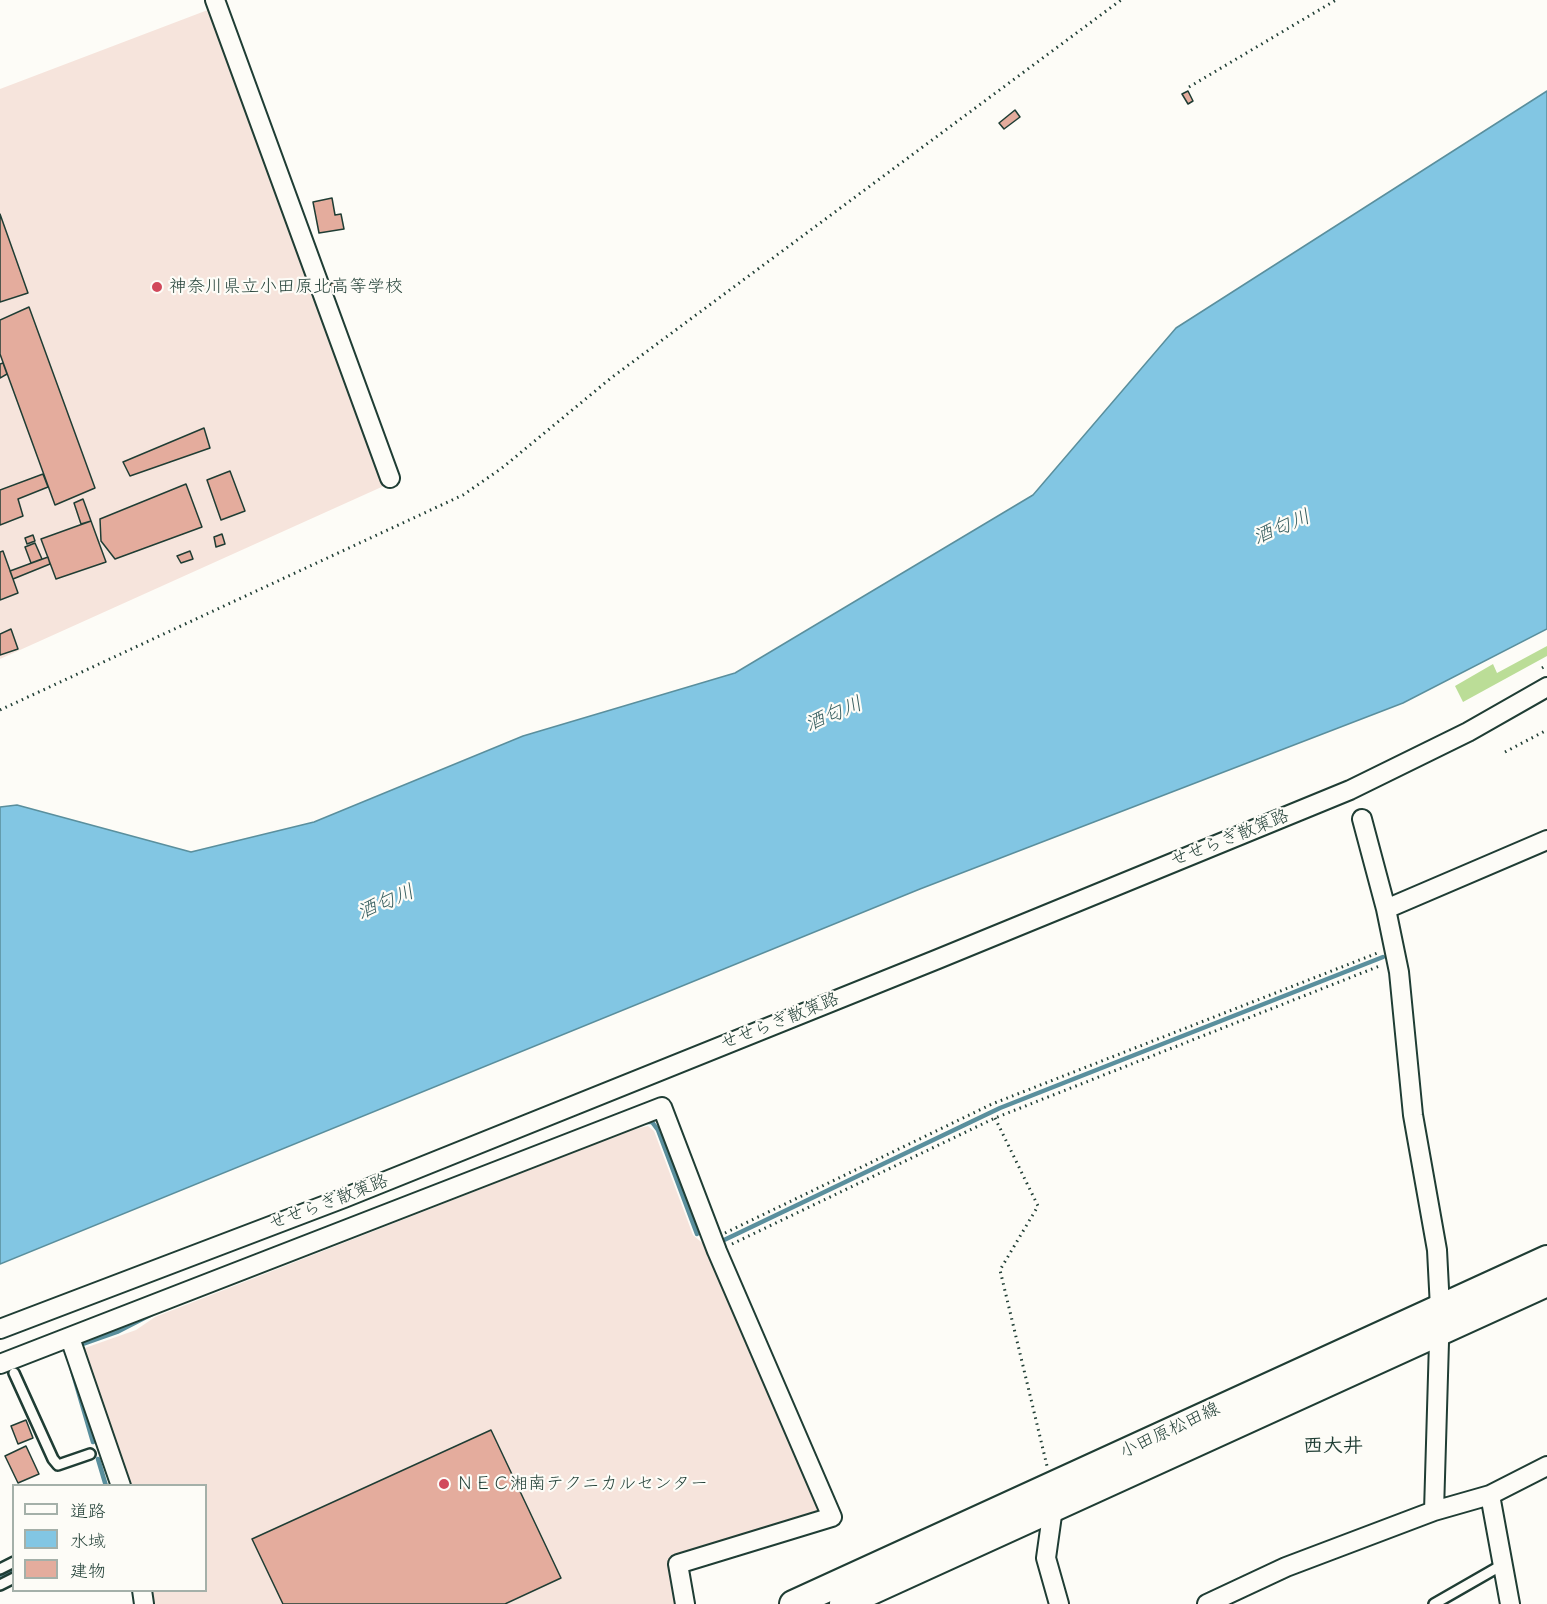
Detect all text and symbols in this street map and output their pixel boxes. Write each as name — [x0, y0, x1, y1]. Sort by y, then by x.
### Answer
place label: 神奈川県立小田原北高等学校 — [169, 276, 403, 298]
marker: 神奈川県立小田原北高等学校 — [150, 280, 164, 294]
water label: 酒匂川 — [1250, 505, 1314, 551]
water label: 酒匂川 — [802, 692, 866, 738]
street label: せせらぎ散策路 — [1168, 805, 1292, 873]
water label: 酒匂川 — [354, 880, 418, 926]
street label: せせらぎ散策路 — [718, 988, 842, 1056]
street label: せせらぎ散策路 — [266, 1170, 392, 1236]
street label: 小田原松田線 — [1116, 1398, 1224, 1464]
district label: 西大井 — [1303, 1435, 1363, 1459]
place label: ＮＥＣ湘南テクニカルセンター — [456, 1473, 708, 1495]
marker: ＮＥＣ湘南テクニカルセンター — [437, 1477, 451, 1491]
legend — [12, 1484, 207, 1592]
text: 道路 — [70, 1500, 106, 1523]
text: 水域 — [70, 1530, 106, 1553]
text: 建物 — [70, 1560, 106, 1583]

